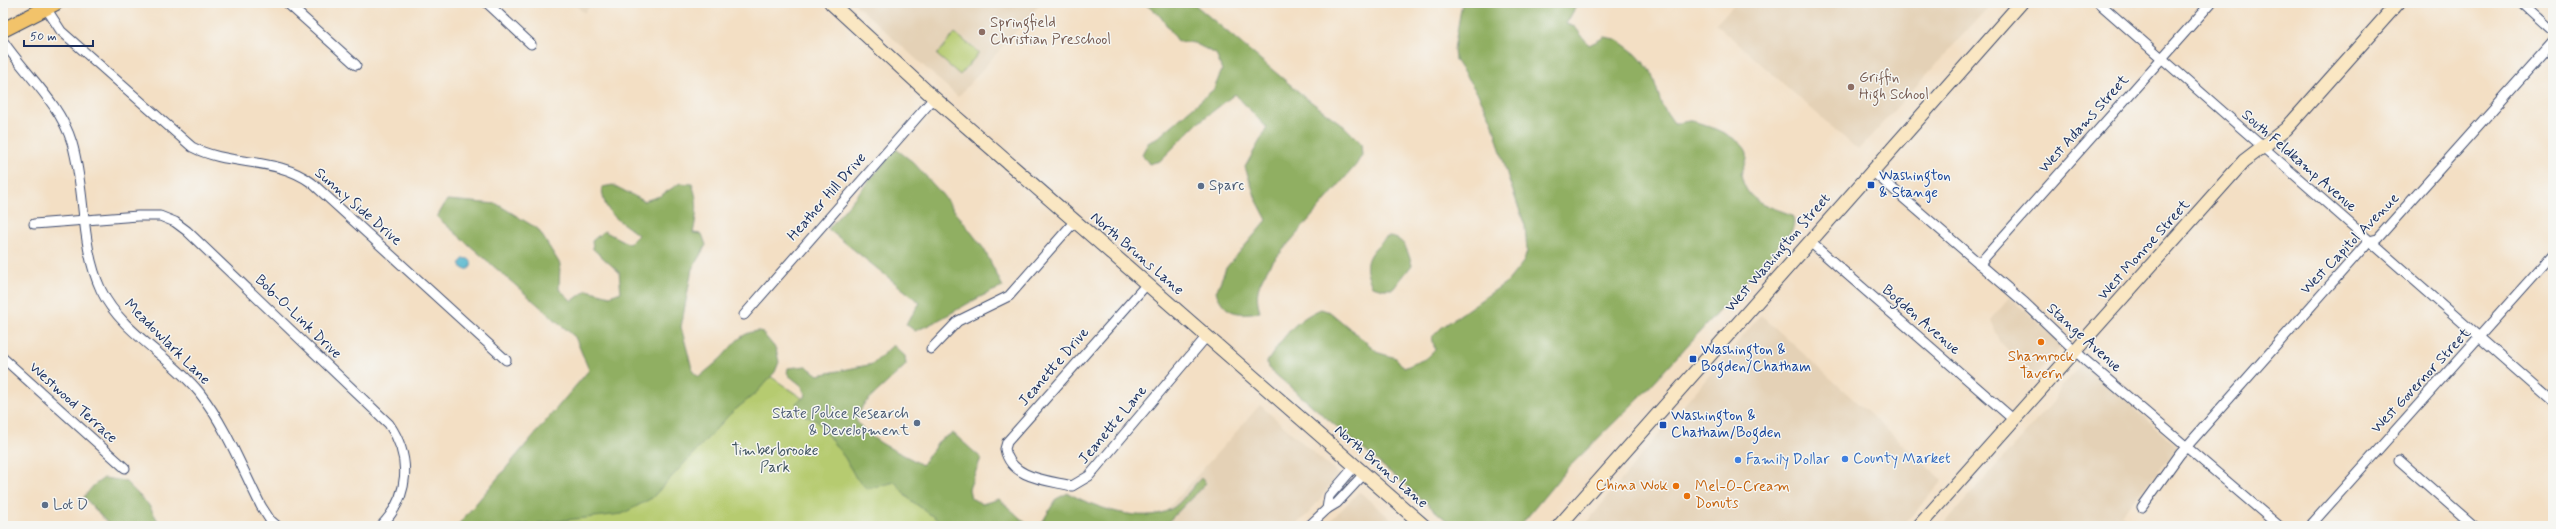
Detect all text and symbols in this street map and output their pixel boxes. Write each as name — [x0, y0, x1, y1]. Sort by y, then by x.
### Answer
place label: Springfield Christian Preschool — [990, 13, 1111, 50]
scale bar — [24, 22, 93, 48]
marker: Springfield Christian Preschool — [977, 27, 987, 37]
text: 50 m — [30, 29, 57, 45]
place label: Griffin High School — [1859, 68, 1929, 106]
street label: West Adams Street — [2034, 70, 2134, 178]
marker: Griffin High School — [1846, 82, 1856, 92]
street label: South Feldkamp Avenue — [2237, 105, 2361, 217]
street label: Heather Hill Drive — [783, 148, 871, 245]
street label: Sunny Side Drive — [310, 164, 406, 250]
place label: Washington & Stange — [1879, 166, 1951, 203]
place label: Sparc — [1209, 176, 1244, 196]
marker: Washington & Stange — [1866, 180, 1876, 190]
marker: Sparc — [1196, 181, 1206, 191]
street label: West Washington Street — [1721, 189, 1836, 317]
street label: West Capitol Avenue — [2296, 189, 2404, 299]
street label: West Monroe Street — [2093, 195, 2195, 305]
street label: North Bruns Lane — [1086, 208, 1188, 300]
street label: Bob-O-Link Drive — [250, 270, 346, 364]
street label: Bogden Avenue — [1877, 280, 1965, 360]
street label: Meadowlark Lane — [119, 294, 215, 390]
street label: Stange Avenue — [2042, 299, 2126, 377]
street label: Jeanette Drive — [1014, 323, 1094, 411]
street label: West Governor Street — [2367, 324, 2475, 438]
marker: Shamrock Tavern — [2036, 337, 2046, 347]
place label: Washington & Bogden/Chatham — [1701, 340, 1811, 378]
place label: Shamrock Tavern — [2008, 347, 2075, 384]
marker: Washington & Bogden/Chatham — [1688, 354, 1698, 364]
street label: Westwood Terrace — [25, 358, 122, 448]
street label: Jeanette Lane — [1074, 381, 1152, 469]
place label: State Police Research & Development — [772, 404, 909, 441]
place label: Washington & Chatham/Bogden — [1671, 406, 1781, 444]
marker: State Police Research & Development — [912, 418, 922, 428]
marker: Washington & Chatham/Bogden — [1658, 420, 1668, 430]
street label: North Bruns Lane — [1330, 421, 1432, 513]
park label: Timberbrooke Park — [731, 441, 819, 478]
place label: County Market — [1853, 449, 1951, 469]
place label: Family Dollar — [1746, 450, 1830, 470]
marker: County Market — [1840, 454, 1850, 464]
marker: Family Dollar — [1733, 455, 1743, 465]
place label: China Wok — [1596, 476, 1669, 496]
place label: Mel-O-Cream Donuts — [1695, 477, 1790, 514]
marker: China Wok — [1671, 481, 1681, 491]
marker: Mel-O-Cream Donuts — [1682, 491, 1692, 501]
place label: Lot D — [53, 495, 88, 515]
marker: Lot D — [40, 500, 50, 510]

